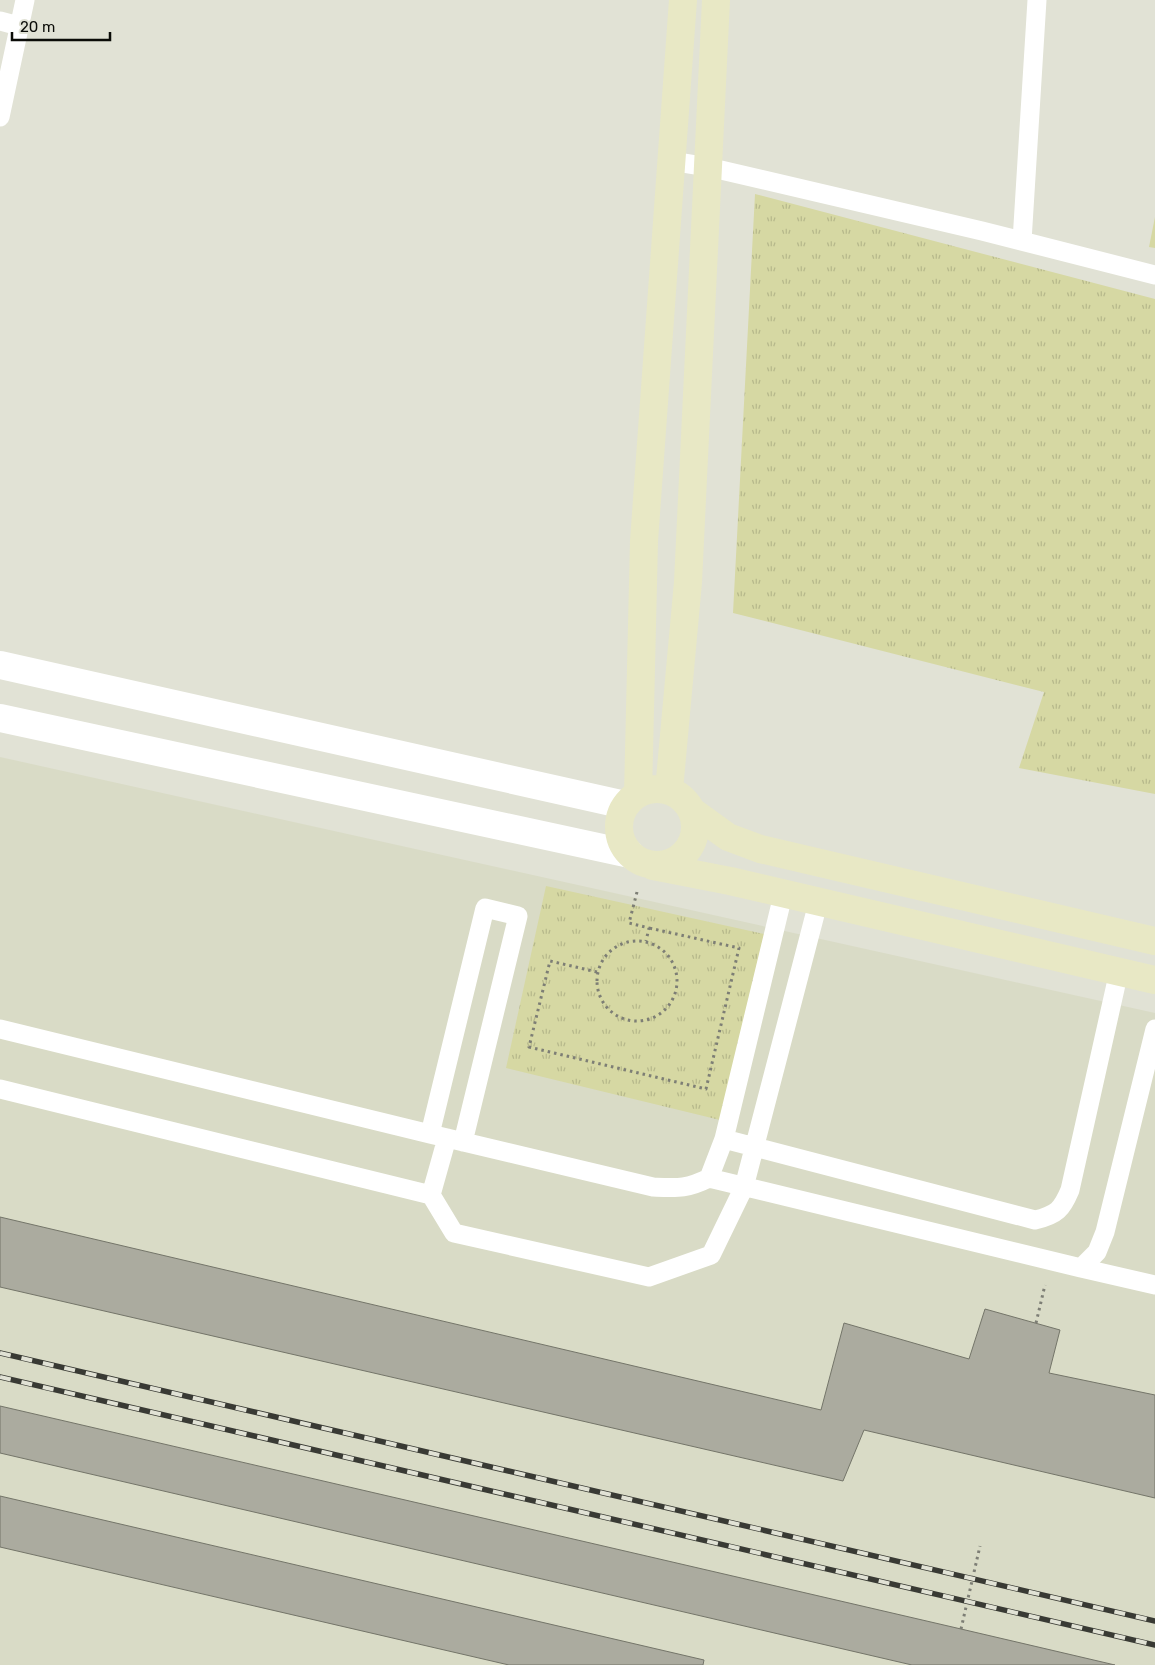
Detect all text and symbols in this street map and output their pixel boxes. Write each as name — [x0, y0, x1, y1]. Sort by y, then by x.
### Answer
scale bar — [12, 10, 110, 42]
text: 20 m — [20, 18, 55, 36]

